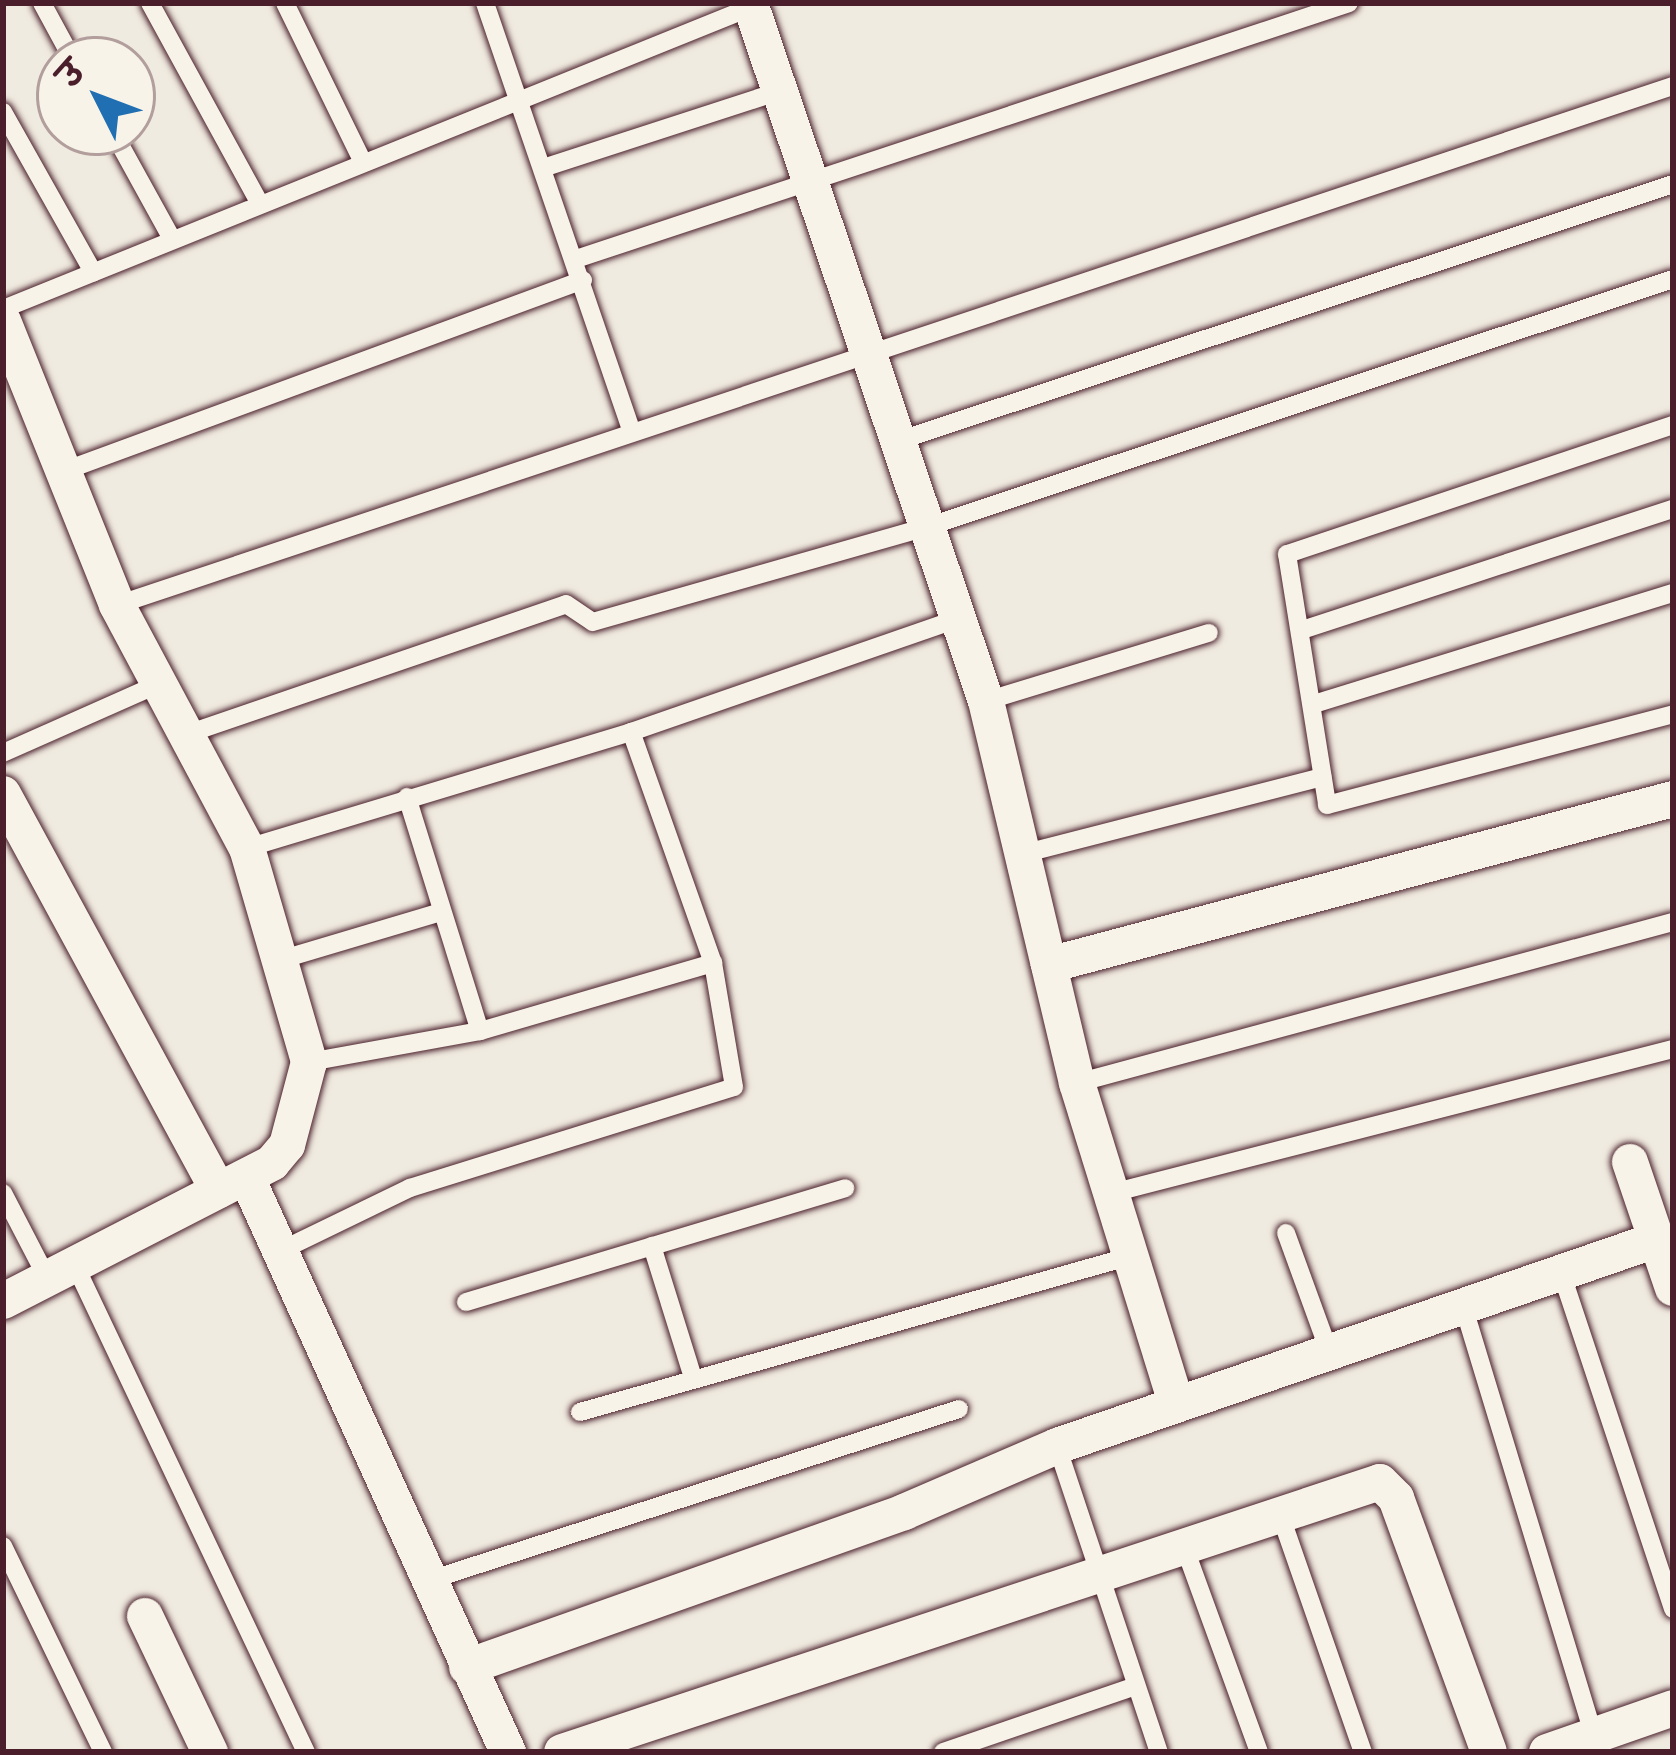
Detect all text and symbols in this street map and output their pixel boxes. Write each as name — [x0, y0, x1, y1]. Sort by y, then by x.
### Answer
north arrow — [36, 36, 156, 156]
text: उ — [47, 50, 95, 97]

